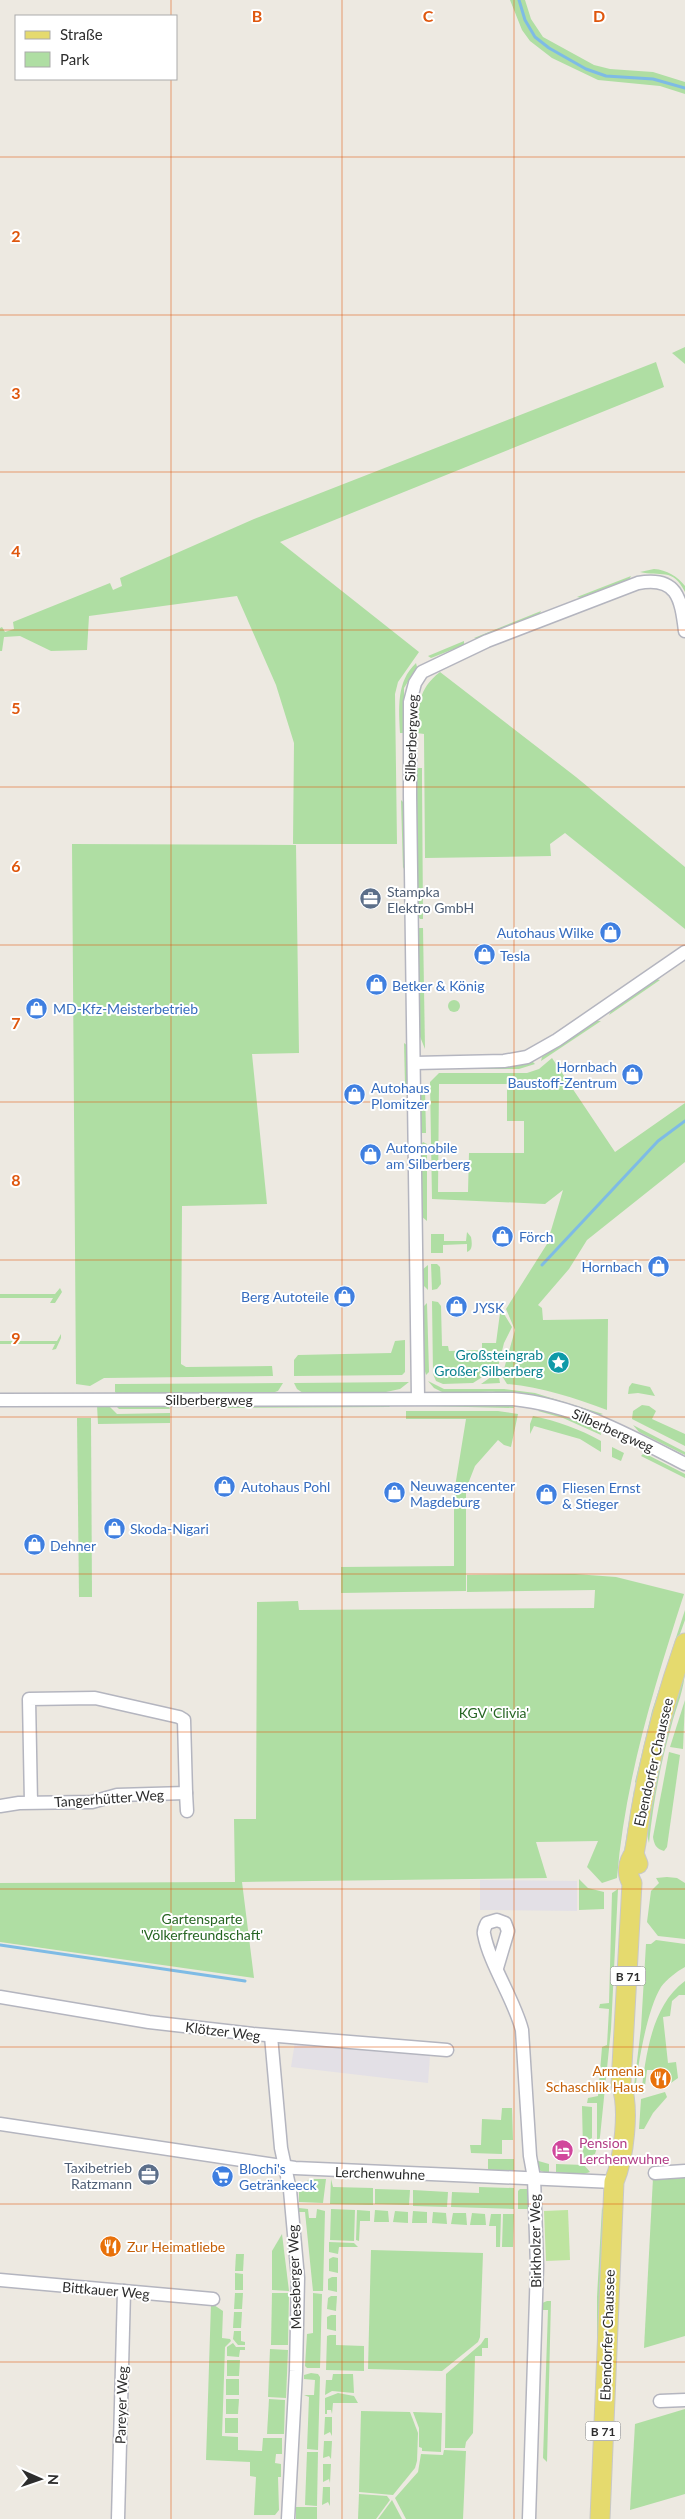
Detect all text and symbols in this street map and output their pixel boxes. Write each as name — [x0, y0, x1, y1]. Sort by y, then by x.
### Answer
text: B — [252, 6, 262, 25]
text: C — [423, 6, 434, 25]
text: D — [593, 6, 605, 25]
legend — [15, 15, 178, 80]
text: Straße — [60, 25, 103, 43]
text: Park — [60, 50, 90, 68]
text: 2 — [11, 226, 21, 245]
text: 3 — [11, 383, 21, 402]
text: 4 — [11, 541, 21, 560]
street label: Silberbergweg — [401, 694, 421, 782]
text: 5 — [11, 698, 21, 717]
text: 6 — [11, 856, 21, 875]
place label: Stampka Elektro GmbH — [387, 883, 474, 916]
office icon: Stampka Elektro GmbH — [359, 887, 383, 911]
shop icon: Autohaus Wilke — [598, 920, 622, 944]
place label: Autohaus Wilke — [497, 924, 594, 941]
shop icon: Tesla — [472, 943, 496, 967]
place label: Tesla — [500, 947, 530, 964]
shop icon: Betker & König — [364, 973, 388, 997]
place label: Betker & König — [392, 977, 484, 994]
shop icon: MD-Kfz-Meisterbetrieb — [25, 996, 49, 1020]
place label: MD-Kfz-Meisterbetrieb — [53, 1000, 198, 1017]
text: 7 — [11, 1013, 21, 1032]
place label: Hornbach Baustoff-Zentrum — [508, 1058, 617, 1091]
shop icon: Hornbach Baustoff-Zentrum — [621, 1062, 645, 1086]
place label: Autohaus Plomitzer — [371, 1079, 430, 1112]
shop icon: Autohaus Plomitzer — [343, 1083, 367, 1107]
place label: Automobile am Silberberg — [386, 1139, 470, 1172]
shop icon: Automobile am Silberberg — [358, 1143, 382, 1167]
text: 8 — [11, 1170, 21, 1189]
shop icon: Förch — [491, 1224, 515, 1248]
place label: Förch — [519, 1228, 554, 1245]
shop icon: Hornbach — [646, 1254, 670, 1278]
place label: Hornbach — [581, 1258, 642, 1275]
shop icon: Berg Autoteile — [333, 1284, 357, 1308]
place label: Berg Autoteile — [241, 1288, 329, 1305]
shop icon: JYSK — [445, 1295, 469, 1319]
place label: JYSK — [473, 1299, 505, 1316]
text: 9 — [11, 1328, 21, 1347]
place label: Großsteingrab Großer Silberberg — [434, 1346, 543, 1379]
place icon: Großsteingrab Großer Silberberg — [547, 1350, 571, 1374]
street label: Silberbergweg — [165, 1391, 253, 1408]
street label: Silberbergweg — [570, 1404, 656, 1456]
shop icon: Autohaus Pohl — [213, 1474, 237, 1498]
place label: Neuwagencenter Magdeburg — [410, 1477, 515, 1510]
place label: Autohaus Pohl — [241, 1478, 330, 1495]
place label: Fliesen Ernst & Stieger — [562, 1479, 641, 1512]
shop icon: Neuwagencenter Magdeburg — [382, 1481, 406, 1505]
shop icon: Fliesen Ernst & Stieger — [534, 1483, 558, 1507]
shop icon: Skoda-Nigari — [102, 1516, 126, 1540]
place label: Skoda-Nigari — [130, 1520, 209, 1537]
shop icon: Dehner — [22, 1533, 46, 1557]
place label: Dehner — [50, 1537, 96, 1554]
street label: Ebendorfer Chaussee — [630, 1696, 676, 1828]
park label: KGV 'Clivia' — [459, 1704, 529, 1721]
street label: Tangerhütter Weg — [53, 1786, 165, 1810]
park label: Gartensparte 'Völkerfreundschaft' — [141, 1910, 263, 1943]
road number: B 71 — [610, 1966, 646, 1985]
street label: Klötzer Weg — [184, 2018, 262, 2044]
place label: Armenia Schaschlik Haus — [546, 2062, 644, 2095]
restaurant icon: Armenia Schaschlik Haus — [648, 2066, 672, 2090]
place label: Pension Lerchenwuhne — [579, 2134, 669, 2167]
hotel icon: Pension Lerchenwuhne — [551, 2138, 575, 2162]
place label: Taxibetrieb Ratzmann — [64, 2159, 132, 2192]
place label: Blochi's Getränkeeck — [239, 2160, 317, 2193]
office icon: Taxibetrieb Ratzmann — [136, 2163, 160, 2187]
street label: Lerchenwuhne — [335, 2163, 425, 2183]
supermarket icon: Blochi's Getränkeeck — [211, 2164, 235, 2188]
street label: Birkholzer Weg — [526, 2194, 544, 2288]
street label: Meseberger Weg — [284, 2224, 304, 2330]
restaurant icon: Zur Heimatliebe — [99, 2234, 123, 2258]
place label: Zur Heimatliebe — [127, 2238, 225, 2255]
street label: Ebendorfer Chaussee — [596, 2269, 618, 2401]
street label: Bittkauer Weg — [62, 2278, 150, 2302]
street label: Pareyer Weg — [111, 2366, 131, 2444]
road number: B 71 — [586, 2422, 620, 2440]
north arrow — [15, 2454, 65, 2504]
text: N — [45, 2474, 62, 2485]

